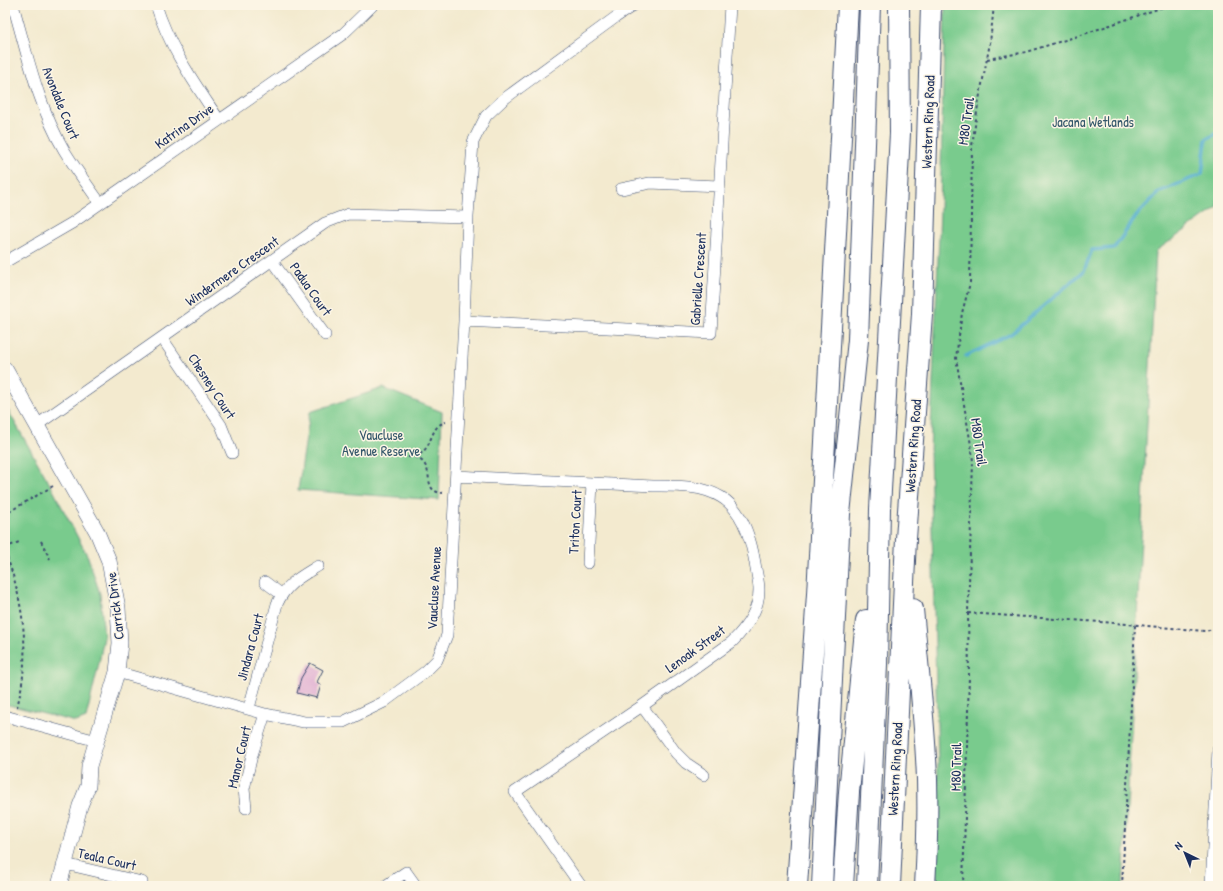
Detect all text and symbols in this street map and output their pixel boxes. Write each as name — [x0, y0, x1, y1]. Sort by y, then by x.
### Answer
street label: Avondale Court — [38, 64, 85, 142]
street label: Western Ring Road — [916, 75, 940, 169]
street label: M80 Trail — [953, 95, 978, 146]
street label: Katrina Drive — [151, 98, 217, 153]
park label: Jacana Wetlands — [1052, 112, 1134, 131]
street label: Windermere Crescent — [181, 231, 282, 310]
street label: Gabrielle Crescent — [685, 232, 710, 326]
street label: Padua Court — [286, 258, 337, 319]
street label: Chesney Court — [183, 349, 241, 423]
street label: Western Ring Road — [900, 398, 926, 493]
street label: M80 Trail — [967, 417, 992, 467]
park label: Vaucluse Avenue Reserve — [342, 425, 421, 460]
street label: Triton Court — [563, 489, 586, 555]
street label: Vaucluse Avenue — [422, 545, 445, 630]
street label: Carrick Drive — [101, 571, 128, 641]
street label: Jindara Court — [231, 611, 268, 683]
street label: Lenoak Street — [661, 620, 729, 677]
street label: Western Ring Road — [883, 721, 907, 816]
street label: Manor Court — [222, 724, 255, 790]
street label: M80 Trail — [946, 742, 965, 791]
north arrow — [1165, 833, 1205, 873]
text: N — [1171, 838, 1185, 853]
street label: Teala Court — [76, 843, 138, 874]

